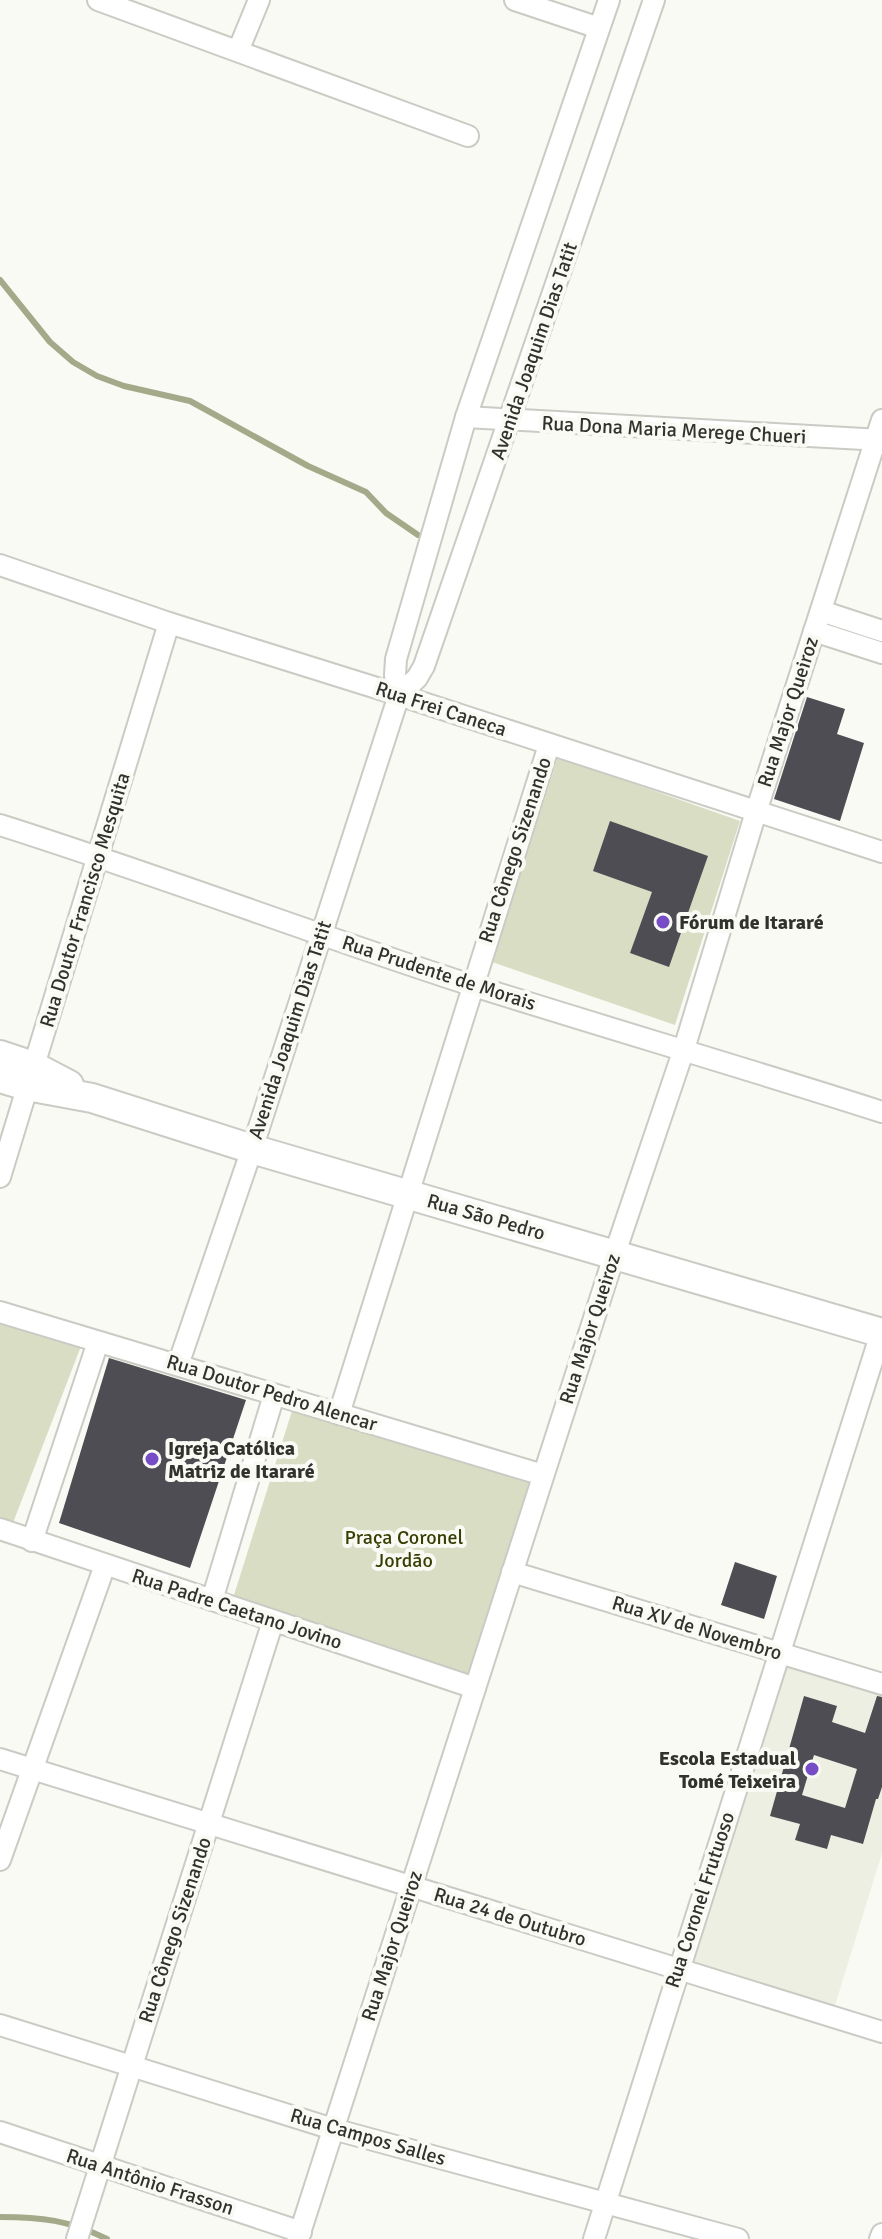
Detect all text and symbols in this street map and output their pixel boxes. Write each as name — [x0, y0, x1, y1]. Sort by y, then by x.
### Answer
street label: Avenida Joaquim Dias Tatit — [485, 239, 583, 463]
street label: Rua Dona Maria Merege Chueri — [541, 411, 807, 449]
street label: Rua Major Queiroz — [752, 634, 824, 790]
street label: Rua Frei Caneca — [372, 676, 510, 742]
street label: Rua Cônego Sizenando — [473, 754, 557, 946]
street label: Rua Doutor Francisco Mesquita — [34, 769, 136, 1031]
place label: Fórum de Itararé — [679, 910, 824, 935]
marker: Fórum de Itararé — [654, 913, 672, 931]
street label: Avenida Joaquim Dias Tatit — [243, 918, 337, 1142]
street label: Rua Prudente de Morais — [339, 930, 539, 1016]
street label: Rua São Pedro — [424, 1188, 548, 1246]
street label: Rua Major Queiroz — [554, 1251, 626, 1407]
street label: Rua Doutor Pedro Alencar — [164, 1349, 381, 1437]
place label: Igreja Católica Matriz de Itararé — [168, 1436, 315, 1484]
marker: Igreja Católica Matriz de Itararé — [143, 1450, 161, 1468]
park label: Praça Coronel Jordão — [345, 1525, 464, 1573]
street label: Rua Padre Caetano Jovino — [129, 1563, 345, 1655]
street label: Rua XV de Novembro — [609, 1590, 785, 1666]
place label: Escola Estadual Tomé Teixeira — [659, 1746, 796, 1794]
marker: Escola Estadual Tomé Teixeira — [803, 1760, 821, 1778]
street label: Rua Coronel Frutuoso — [660, 1809, 740, 1991]
street label: Rua Cônego Sizenando — [133, 1834, 217, 2026]
street label: Rua Major Queiroz — [356, 1868, 428, 2024]
street label: Rua 24 de Outubro — [431, 1882, 589, 1952]
street label: Rua Campos Salles — [287, 2103, 449, 2171]
street label: Rua Antônio Frasson — [63, 2143, 237, 2221]

